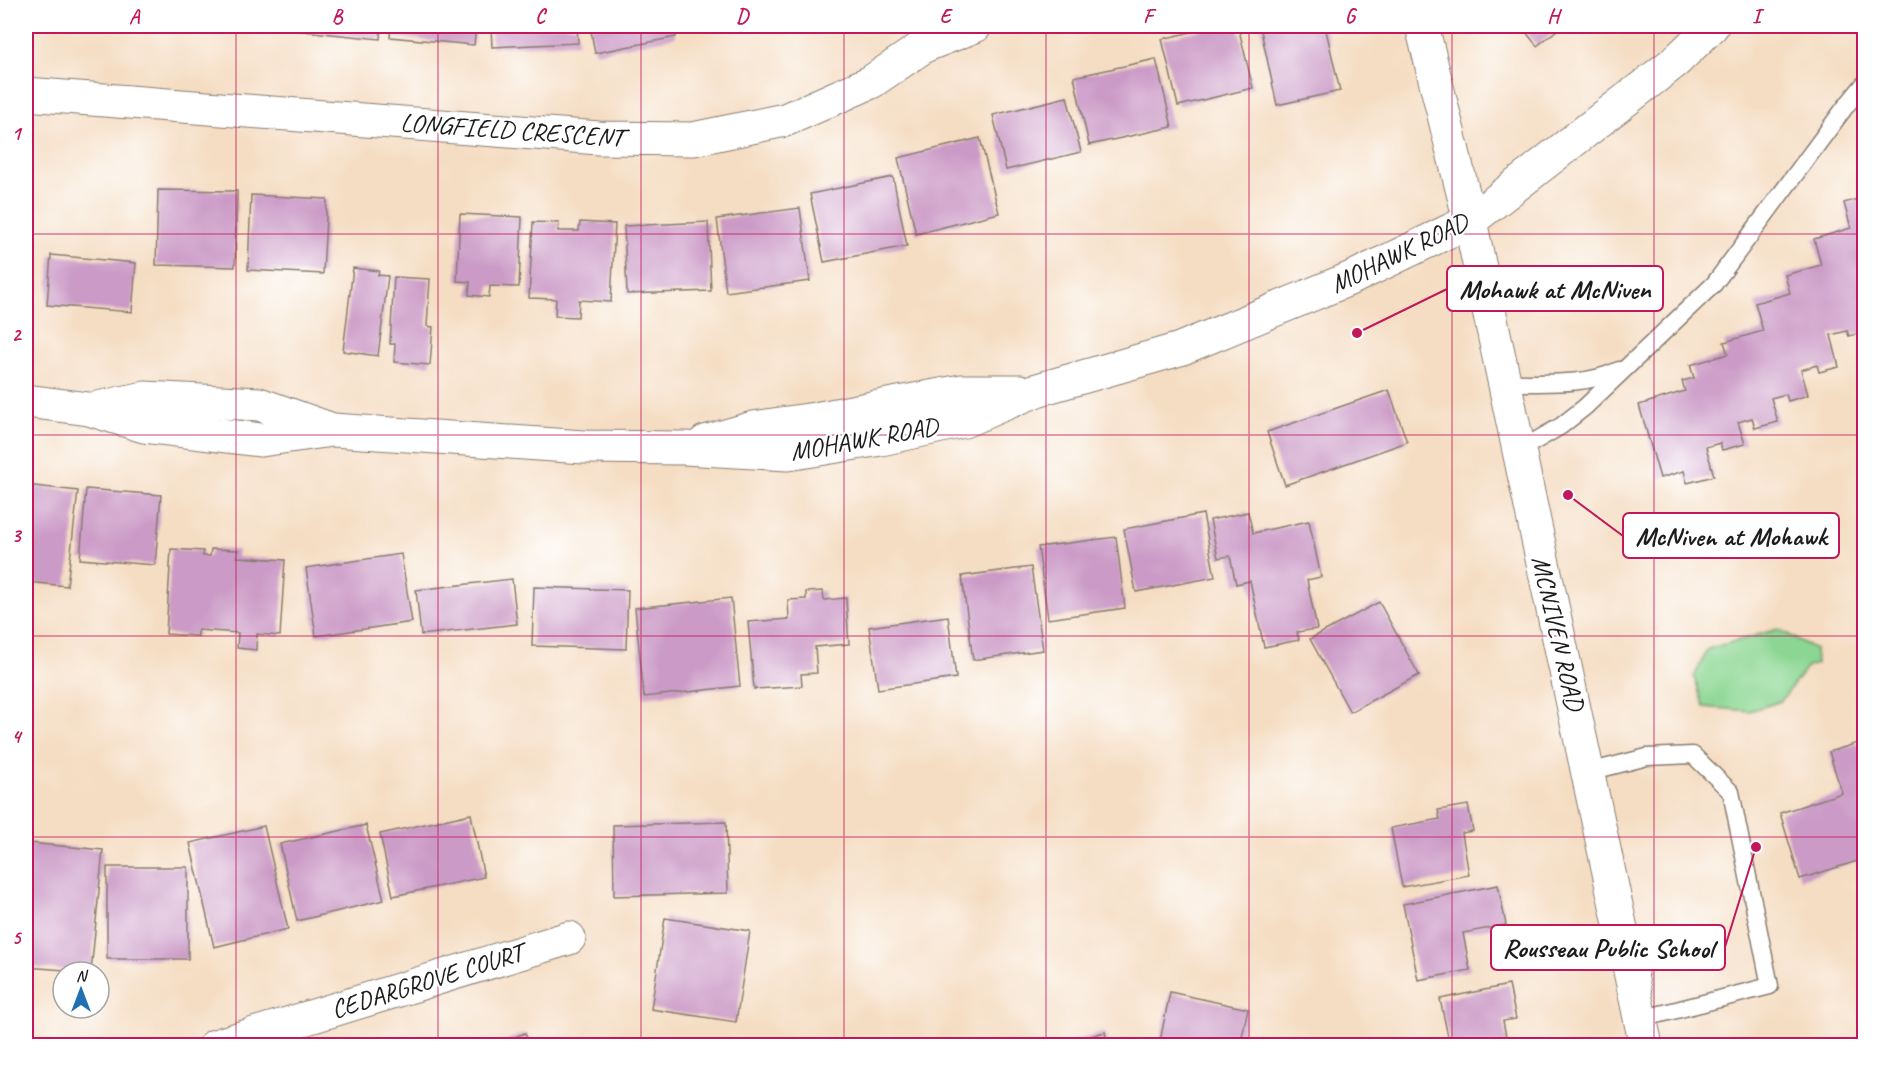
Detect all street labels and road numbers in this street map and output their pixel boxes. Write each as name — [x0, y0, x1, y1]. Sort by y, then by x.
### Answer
street label: LONGFIELD CRESCENT — [399, 106, 632, 155]
street label: MOHAWK ROAD — [1325, 204, 1476, 301]
street label: MOHAWK ROAD — [788, 409, 943, 468]
street label: MCNIVEN ROAD — [1524, 553, 1592, 715]
street label: CEDARGROVE COURT — [327, 934, 534, 1026]

